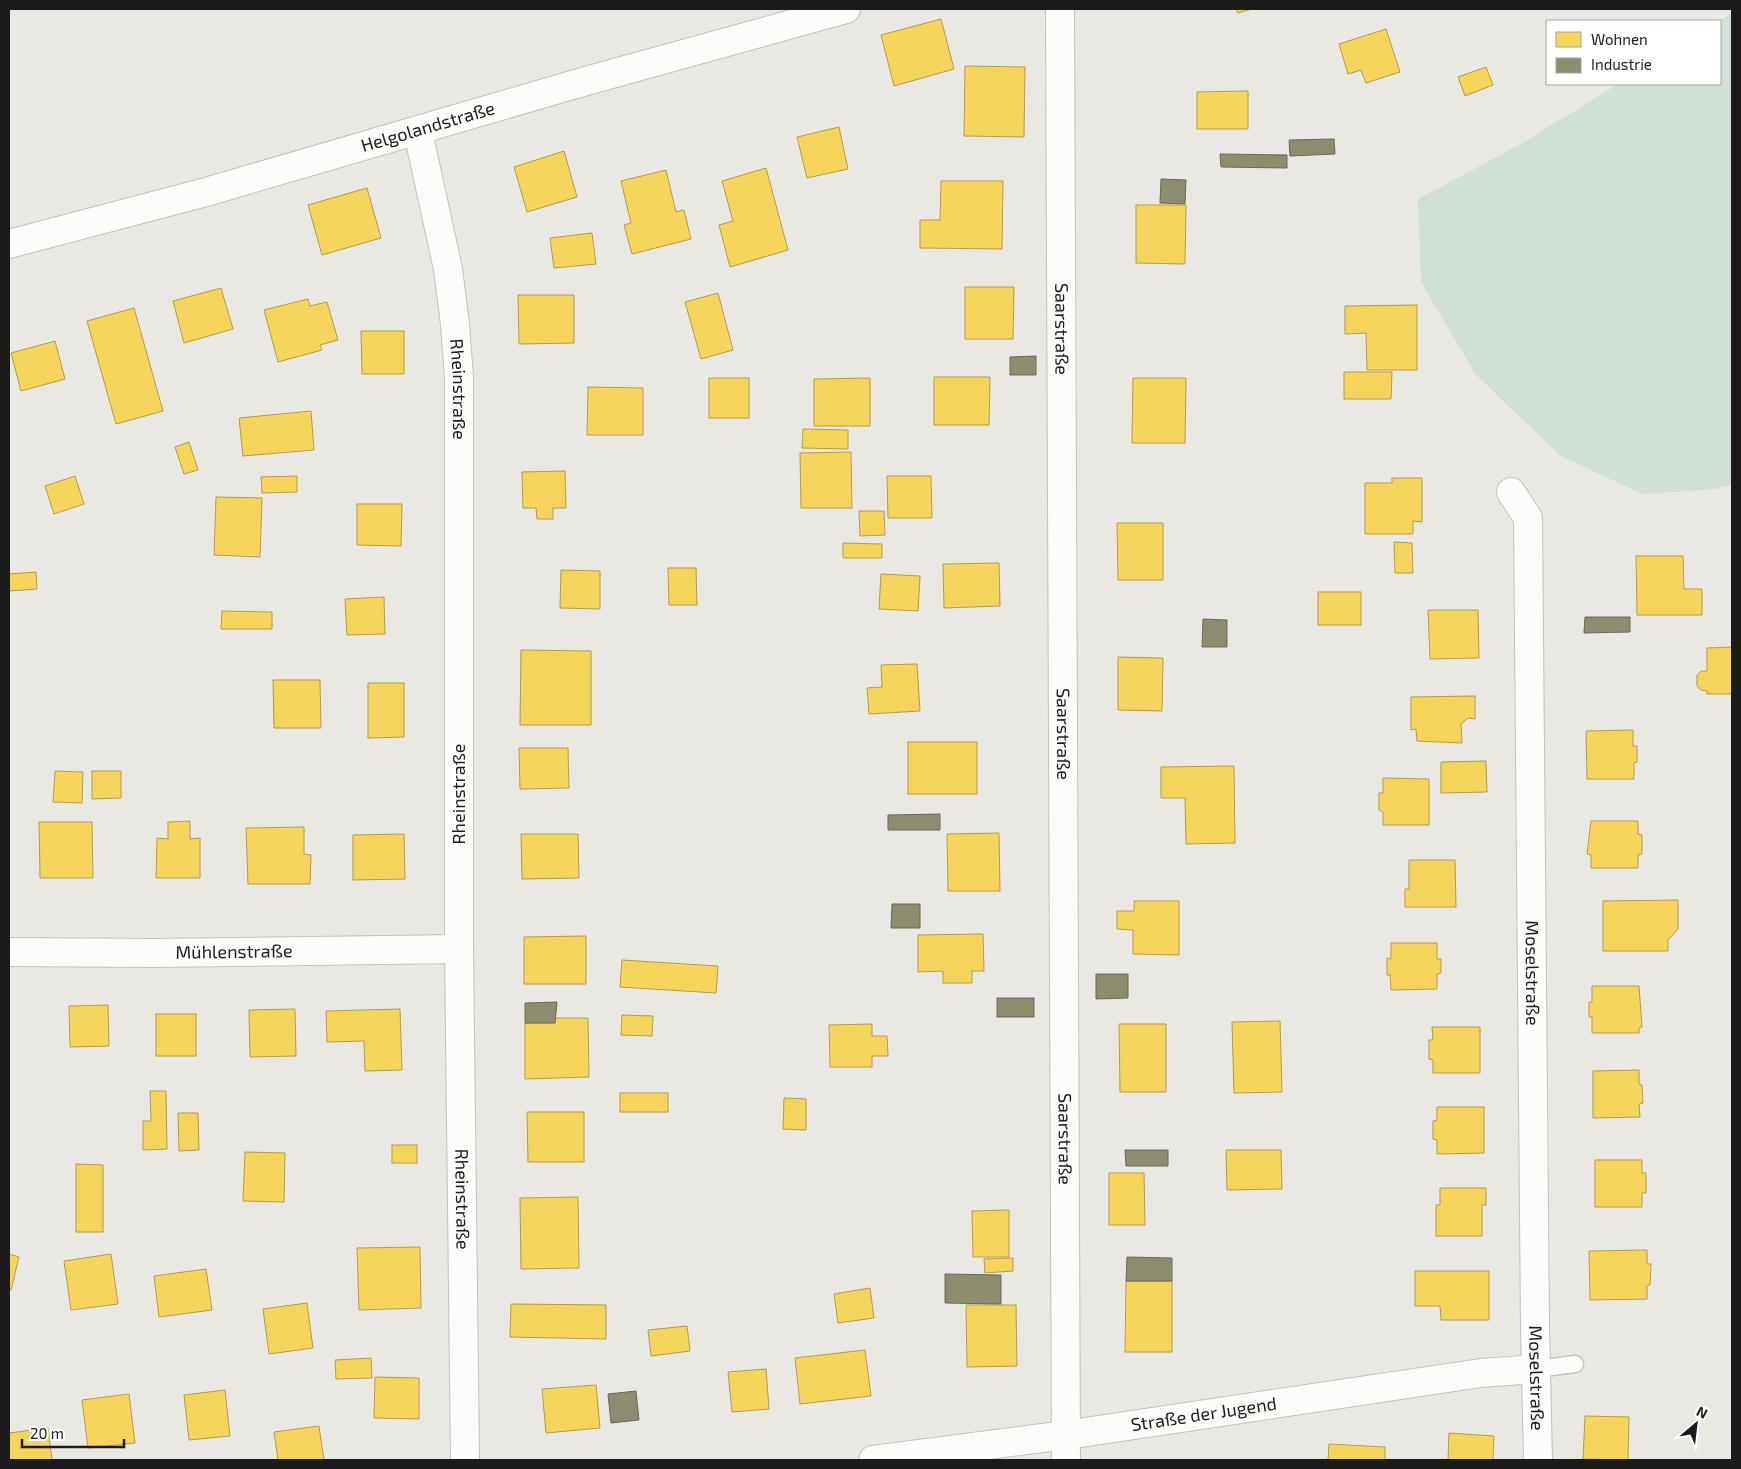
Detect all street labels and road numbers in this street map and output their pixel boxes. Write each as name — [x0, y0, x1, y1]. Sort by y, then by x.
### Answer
street label: Helgolandstraße — [358, 96, 497, 156]
street label: Saarstraße — [1051, 283, 1074, 375]
street label: Rheinstraße — [446, 338, 471, 440]
street label: Saarstraße — [1053, 688, 1075, 780]
street label: Rheinstraße — [447, 743, 469, 845]
street label: Moselstraße — [1521, 920, 1544, 1026]
street label: Mühlenstraße — [175, 939, 293, 963]
street label: Saarstraße — [1054, 1093, 1077, 1185]
street label: Rheinstraße — [451, 1148, 475, 1250]
street label: Moselstraße — [1525, 1325, 1549, 1431]
street label: Straße der Jugend — [1129, 1392, 1278, 1435]

